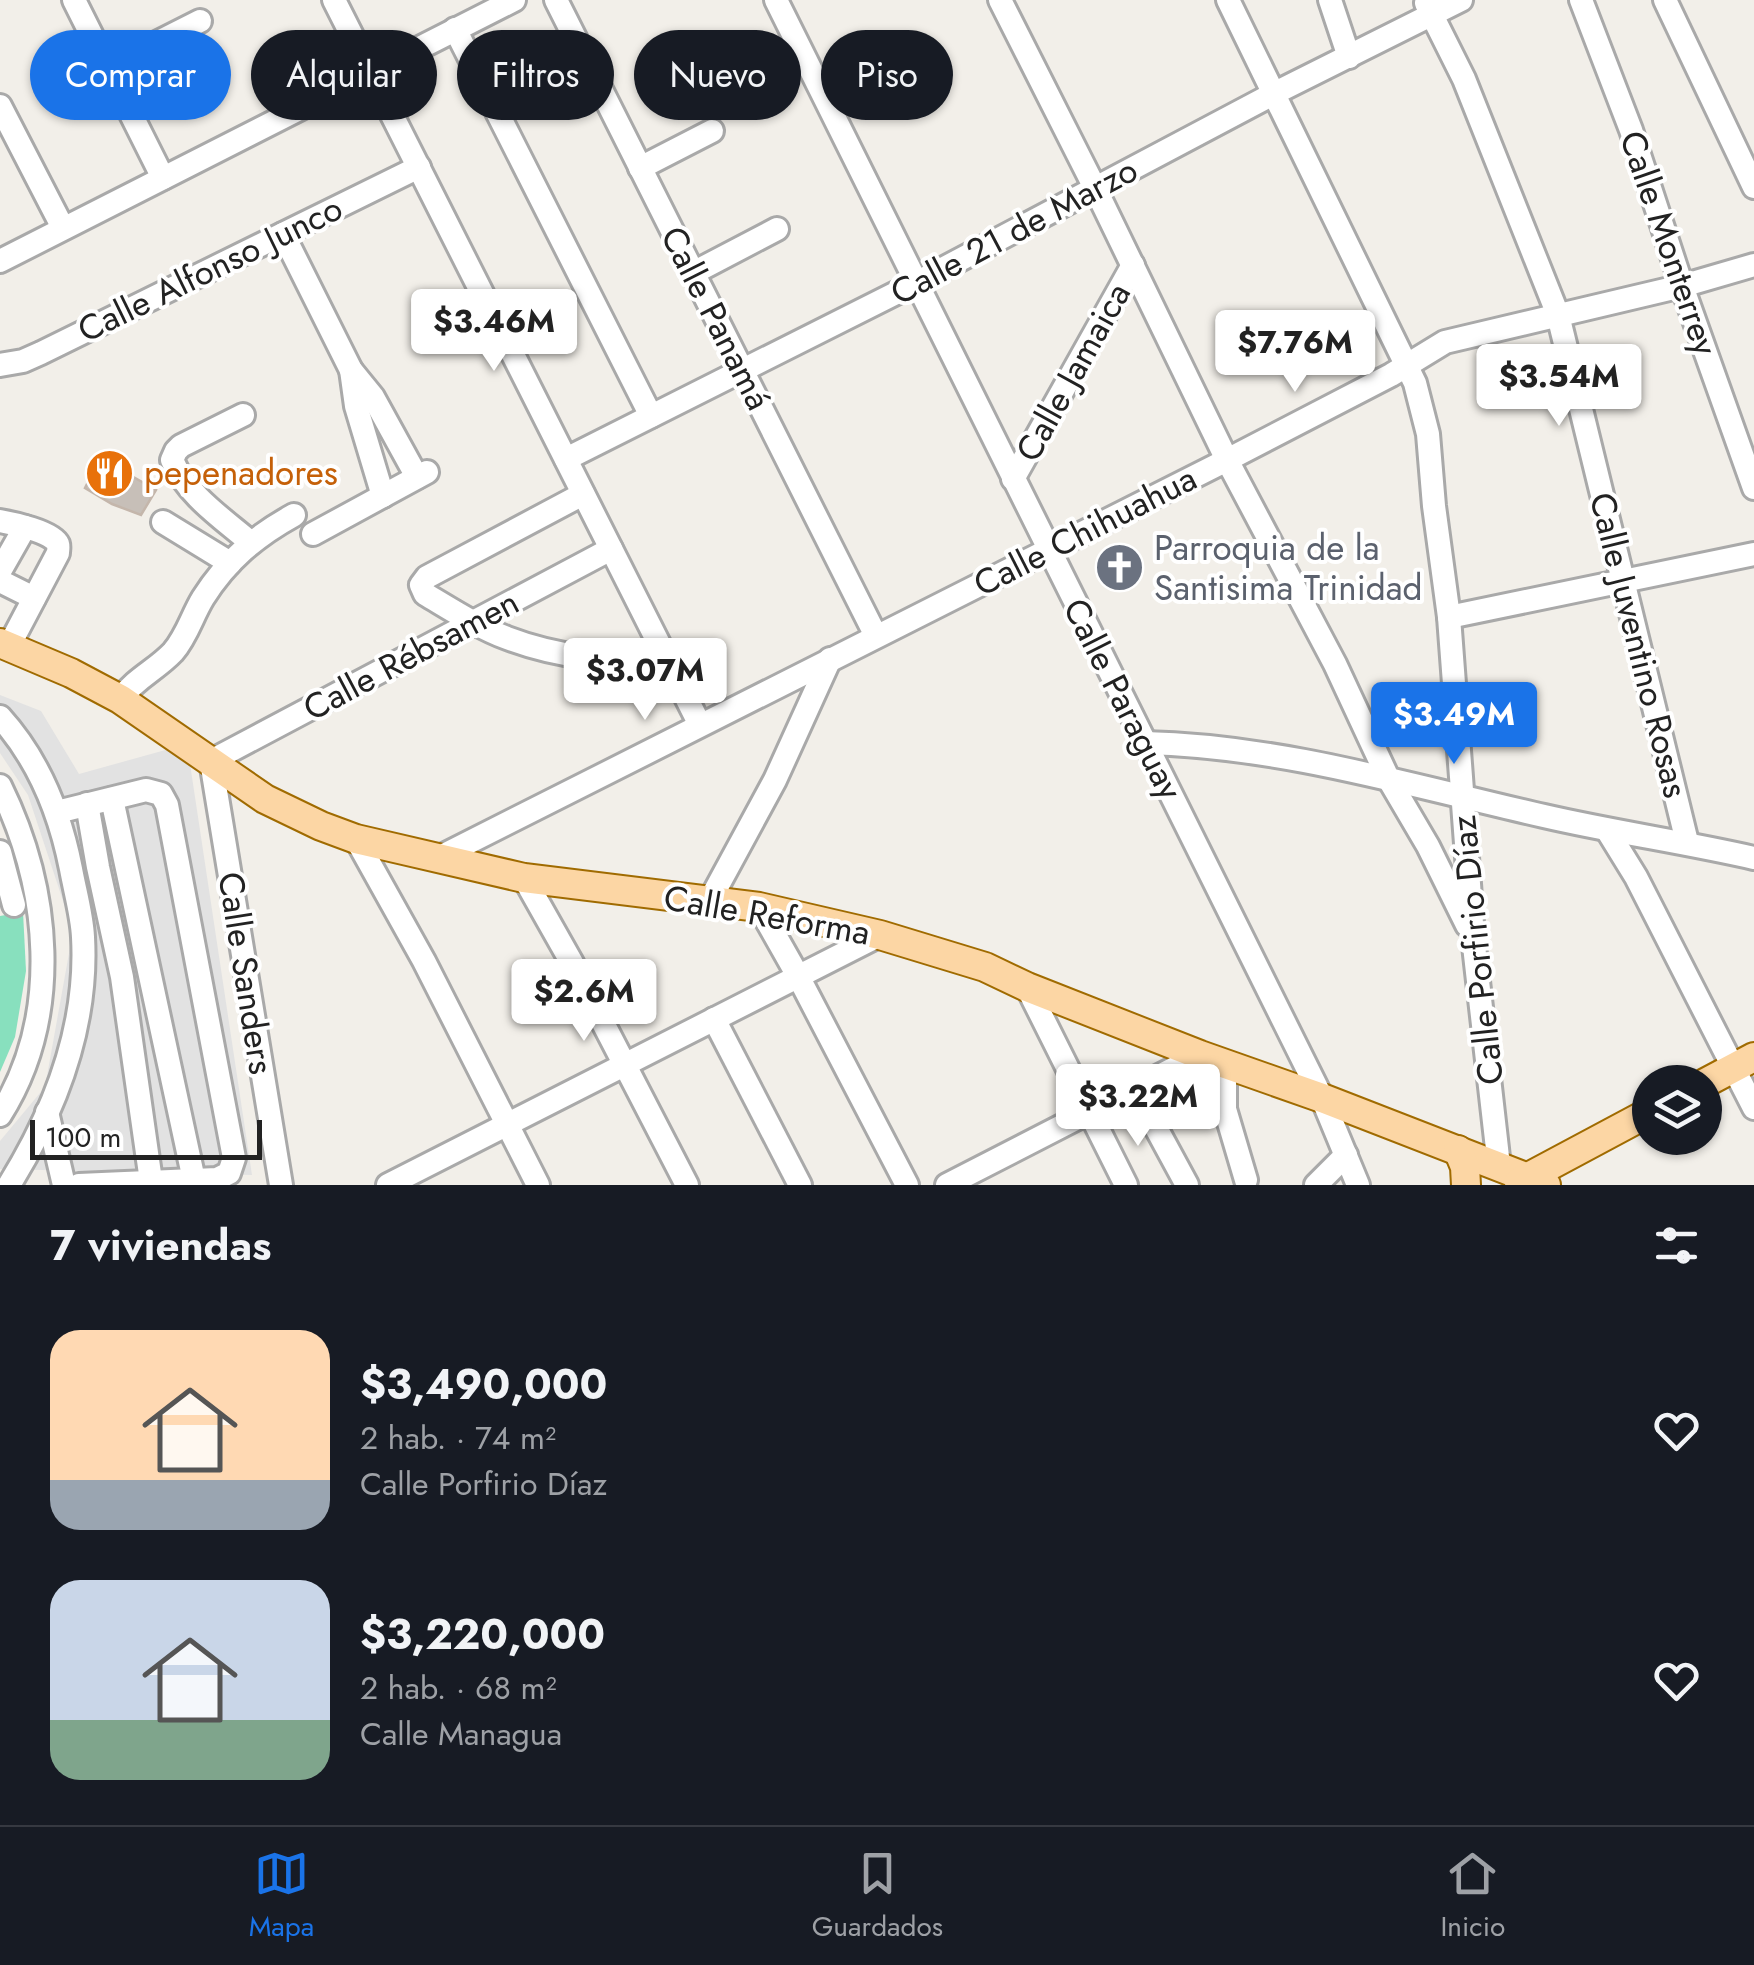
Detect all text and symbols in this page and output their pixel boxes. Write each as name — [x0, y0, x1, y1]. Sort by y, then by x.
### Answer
chip: Comprar — [30, 30, 231, 120]
chip: Alquilar — [251, 30, 437, 120]
chip: Filtros — [457, 30, 614, 120]
chip: Nuevo — [634, 30, 801, 120]
chip: Piso — [821, 30, 953, 120]
street label: Calle Monterrey — [1607, 124, 1731, 362]
street label: Calle 21 de Marzo — [882, 145, 1146, 317]
street label: Calle Alfonso Junco — [69, 183, 351, 355]
street label: Calle Panamá — [648, 218, 784, 418]
street label: Calle Jamaica — [1003, 274, 1143, 470]
pin: $3.46M — [413, 289, 575, 374]
text: $3.46M — [433, 298, 555, 344]
pin: $7.76M — [1214, 310, 1376, 395]
text: $7.76M — [1237, 319, 1353, 365]
pin: $3.54M — [1478, 344, 1640, 429]
text: $3.54M — [1498, 353, 1620, 399]
restaurant icon: pepenadores — [83, 447, 135, 499]
place label: pepenadores — [144, 448, 338, 498]
street label: Calle Chihuahua — [965, 453, 1205, 609]
street label: Calle Juventino Rosas — [1577, 487, 1701, 803]
place label: Parroquia de la Santisima Trinidad — [1154, 523, 1423, 613]
church icon: Parroquia de la Santisima Trinidad — [1093, 542, 1145, 594]
street label: Calle Rébsamen — [294, 577, 528, 733]
street label: Calle Paraguay — [1051, 590, 1195, 809]
pin: $3.07M — [564, 638, 726, 723]
text: $3.07M — [586, 647, 704, 693]
pin: $3.49M — [1373, 682, 1535, 767]
text: $3.49M — [1393, 691, 1515, 737]
street label: Calle Porfirio Díaz — [1438, 813, 1516, 1087]
street label: Calle Sanders — [205, 868, 287, 1078]
street label: Calle Reforma — [660, 872, 874, 958]
pin: $2.6M — [514, 959, 654, 1044]
text: $2.6M — [533, 968, 635, 1014]
pin: $3.22M — [1057, 1064, 1219, 1149]
map controls — [1632, 1065, 1722, 1155]
button: layers — [1632, 1065, 1722, 1155]
text: $3.22M — [1078, 1073, 1198, 1119]
scale bar — [30, 1115, 262, 1160]
text: 100 m — [45, 1117, 121, 1158]
text: 7 viviendas — [50, 1215, 271, 1276]
icon: filters — [1649, 1218, 1704, 1273]
text: $3,490,000 — [360, 1354, 607, 1415]
icon: home — [130, 1370, 250, 1490]
icon: heart — [1649, 1403, 1704, 1458]
text: 2 hab. · 74 m² — [360, 1415, 556, 1461]
text: Calle Porfirio Díaz — [360, 1461, 607, 1507]
text: $3,220,000 — [360, 1604, 605, 1665]
icon: home — [130, 1620, 250, 1740]
icon: heart — [1649, 1653, 1704, 1708]
text: 2 hab. · 68 m² — [360, 1665, 557, 1711]
text: Calle Managua — [360, 1711, 562, 1757]
tab: Mapa — [249, 1846, 314, 1947]
tab: Guardados — [812, 1846, 943, 1947]
tab: Inicio — [1440, 1846, 1505, 1947]

